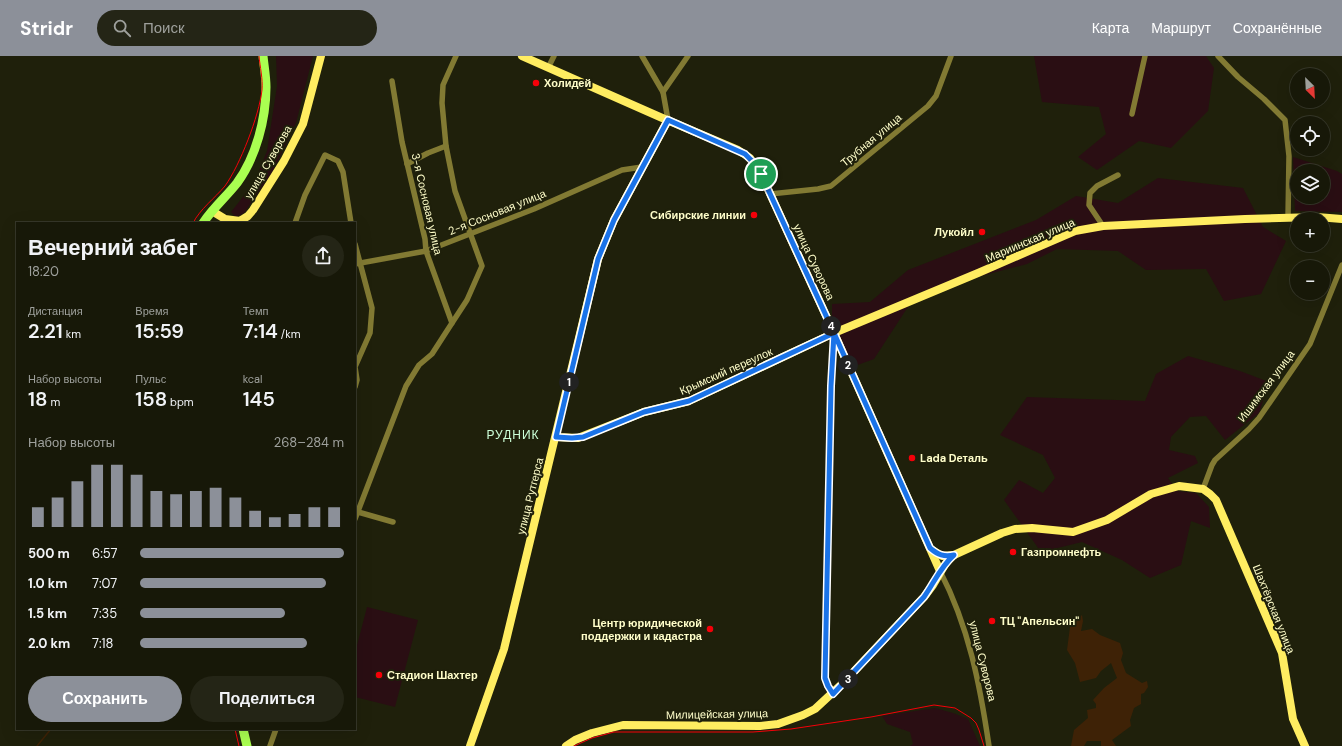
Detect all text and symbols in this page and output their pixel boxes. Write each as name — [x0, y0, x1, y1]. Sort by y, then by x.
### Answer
search box — [97, 10, 377, 46]
text: Stridr — [20, 16, 73, 41]
icon: search — [111, 17, 133, 39]
text: Поиск — [143, 18, 184, 38]
text: Карта — [1092, 19, 1129, 37]
text: Маршрут — [1151, 19, 1211, 37]
text: Сохранённые — [1233, 19, 1322, 37]
north arrow — [1290, 68, 1330, 108]
map controls — [1290, 68, 1330, 300]
place label: Холидей — [544, 76, 591, 90]
marker: Холидей — [531, 78, 541, 88]
street label: Трубная улица — [838, 110, 905, 170]
button: locate — [1290, 116, 1330, 156]
street label: улица Суворова — [241, 122, 295, 201]
street label: 3-я Сосновая улица — [408, 152, 446, 257]
pin — [744, 157, 778, 191]
icon: arrive — [750, 163, 772, 185]
button: layers — [1290, 164, 1330, 204]
street label: 2-я Сосновая улица — [446, 186, 549, 238]
place label: Сибирские линии — [650, 208, 746, 222]
marker: Сибирские линии — [749, 210, 759, 220]
button: + — [1290, 212, 1330, 252]
street label: Мариинская улица — [983, 215, 1078, 265]
street label: улица Суворова — [790, 222, 838, 303]
place label: Лукойл — [934, 225, 974, 239]
marker: Лукойл — [977, 227, 987, 237]
text: Вечерний забег — [28, 233, 198, 262]
button: share — [302, 235, 344, 277]
button: − — [1290, 260, 1330, 300]
text: 18:20 — [28, 263, 59, 280]
text: Дистанция — [28, 304, 83, 318]
text: Время — [135, 304, 168, 318]
text: Темп — [243, 304, 268, 318]
pin: 4 — [821, 316, 841, 336]
text: 2.21 — [28, 318, 63, 344]
text: 15:59 — [135, 318, 184, 344]
text: 7:14 — [243, 318, 278, 344]
text: 4 — [827, 319, 835, 333]
text: km — [63, 327, 81, 341]
text: /km — [278, 327, 300, 341]
street label: Крымский переулок — [677, 344, 775, 398]
street label: Ишимская улица — [1234, 347, 1298, 425]
pin: 2 — [838, 355, 858, 375]
text: 2 — [845, 358, 851, 372]
text: Набор высоты — [28, 372, 102, 386]
text: Пульс — [135, 372, 166, 386]
text: kcal — [243, 372, 263, 386]
pin: 1 — [559, 372, 579, 392]
text: 1 — [567, 375, 571, 389]
text: 18 — [28, 386, 47, 412]
text: 158 — [135, 386, 167, 412]
text: 145 — [243, 386, 275, 412]
text: m — [47, 395, 60, 409]
text: bpm — [167, 395, 194, 409]
district label: РУДНИК — [486, 427, 540, 443]
text: Набор высоты — [28, 434, 115, 451]
text: 268–284 m — [274, 434, 344, 451]
place label: Lada Dеталь — [920, 451, 988, 465]
marker: Lada Dеталь — [907, 453, 917, 463]
street label: улица Рутгерса — [514, 455, 547, 536]
text: 500 m — [28, 545, 70, 562]
text: 6:57 — [92, 545, 117, 562]
place label: Газпромнефть — [1021, 545, 1102, 559]
marker: Газпромнефть — [1008, 547, 1018, 557]
street label: Шахтёрская улица — [1250, 562, 1299, 656]
text: 1.0 km — [28, 575, 67, 592]
text: 7:07 — [92, 575, 117, 592]
text: 1.5 km — [28, 605, 67, 622]
text: 7:35 — [92, 605, 117, 622]
place label: ТЦ "Апельсин" — [1000, 614, 1079, 628]
place label: Центр юридической поддержки и кадастра — [581, 616, 703, 643]
marker: ТЦ "Апельсин" — [987, 616, 997, 626]
street label: улица Суворова — [966, 619, 1000, 704]
marker: Центр юридической поддержки и кадастра — [705, 624, 715, 634]
text: 2.0 km — [28, 635, 70, 652]
text: 7:18 — [92, 635, 114, 652]
place label: Стадион Шахтер — [387, 668, 478, 682]
pin: 3 — [838, 669, 858, 689]
marker: Стадион Шахтер — [374, 670, 384, 680]
text: 3 — [845, 672, 851, 686]
button: Сохранить — [28, 676, 182, 722]
button: Поделиться — [190, 676, 344, 722]
street label: Милицейская улица — [666, 706, 769, 722]

